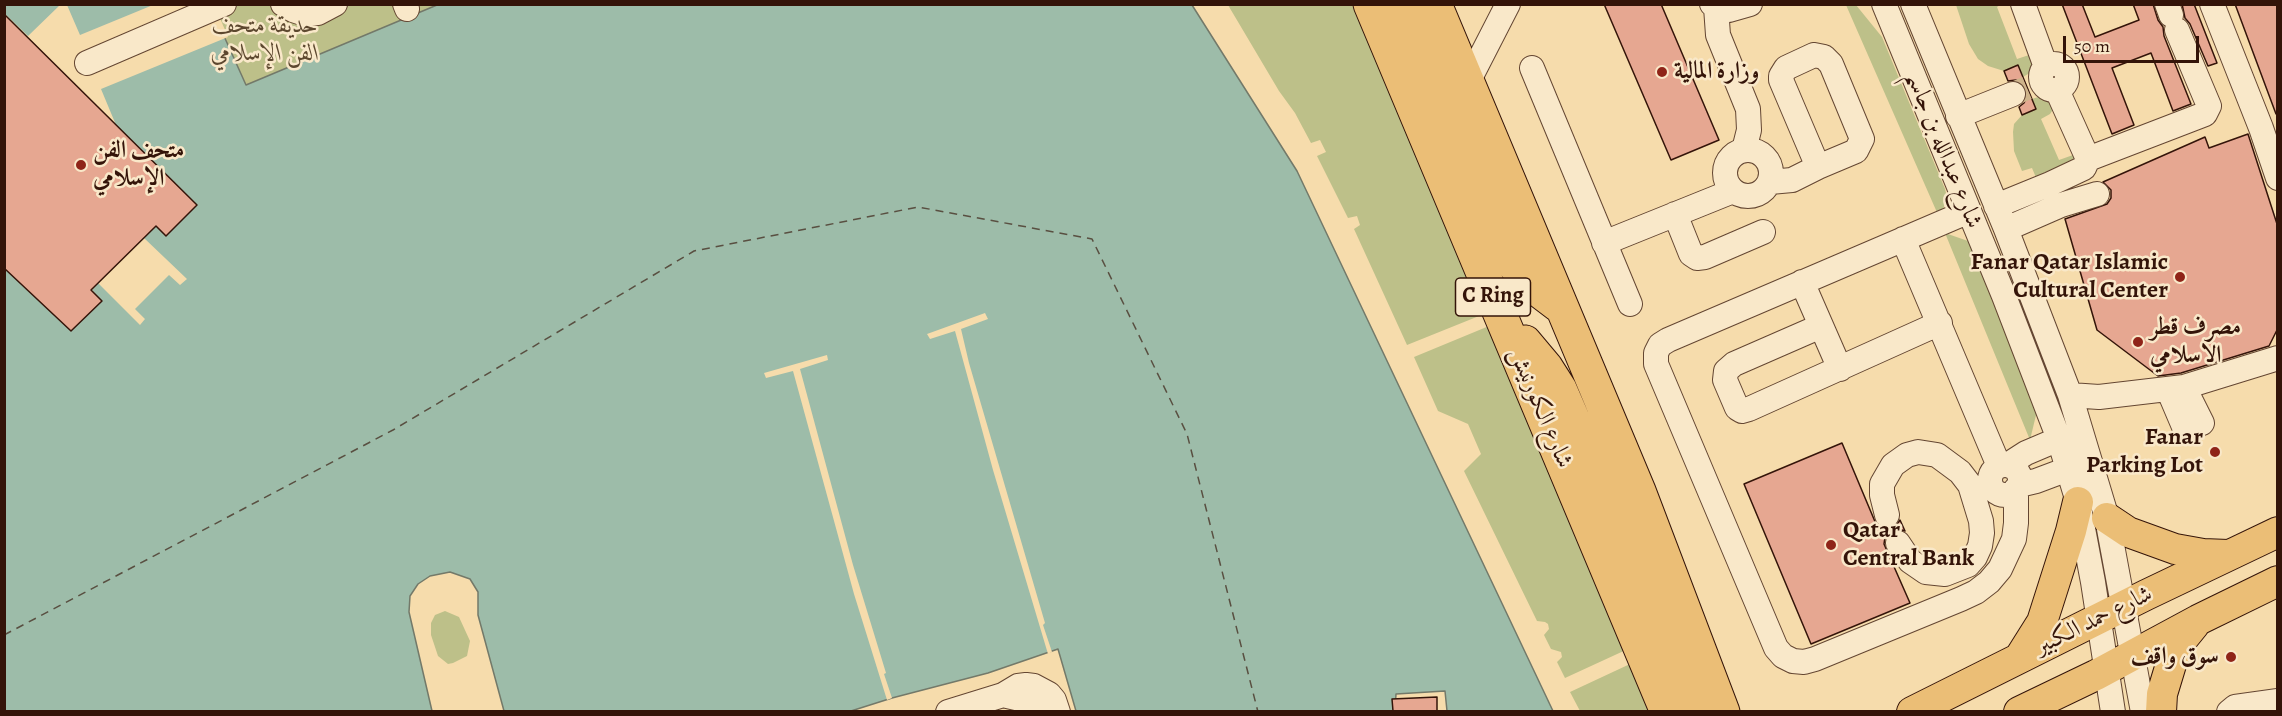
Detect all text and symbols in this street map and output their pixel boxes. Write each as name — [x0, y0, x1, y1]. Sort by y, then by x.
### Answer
park label: حديقة متحف الفن الإسلامي — [211, 12, 319, 68]
scale bar — [2066, 24, 2202, 62]
text: 50 m — [2074, 34, 2110, 58]
place label: وزارة المالية — [1674, 58, 1759, 86]
marker: وزارة المالية — [1655, 65, 1669, 79]
street label: شارع عبدالله بن جاسم — [1898, 67, 1988, 233]
place label: متحف الفن الإسلامي — [93, 137, 184, 193]
marker: متحف الفن الإسلامي — [74, 158, 88, 172]
place label: Fanar Qatar Islamic Cultural Center — [1970, 249, 2168, 305]
marker: Fanar Qatar Islamic Cultural Center — [2173, 270, 2187, 284]
road number: C Ring — [1456, 278, 1530, 316]
place label: مصرف قطر الاسلامي — [2150, 314, 2241, 370]
marker: مصرف قطر الاسلامي — [2131, 335, 2145, 349]
street label: شارع الكورنيش — [1502, 343, 1578, 473]
place label: Fanar Parking Lot — [2086, 424, 2203, 480]
marker: Fanar Parking Lot — [2208, 445, 2222, 459]
place label: Qatar Central Bank — [1843, 517, 1974, 573]
marker: Qatar Central Bank — [1824, 538, 1838, 552]
street label: شارع حمد الكبير — [2031, 580, 2157, 662]
place label: سوق واقف — [2130, 643, 2219, 671]
marker: سوق واقف — [2224, 650, 2238, 664]

